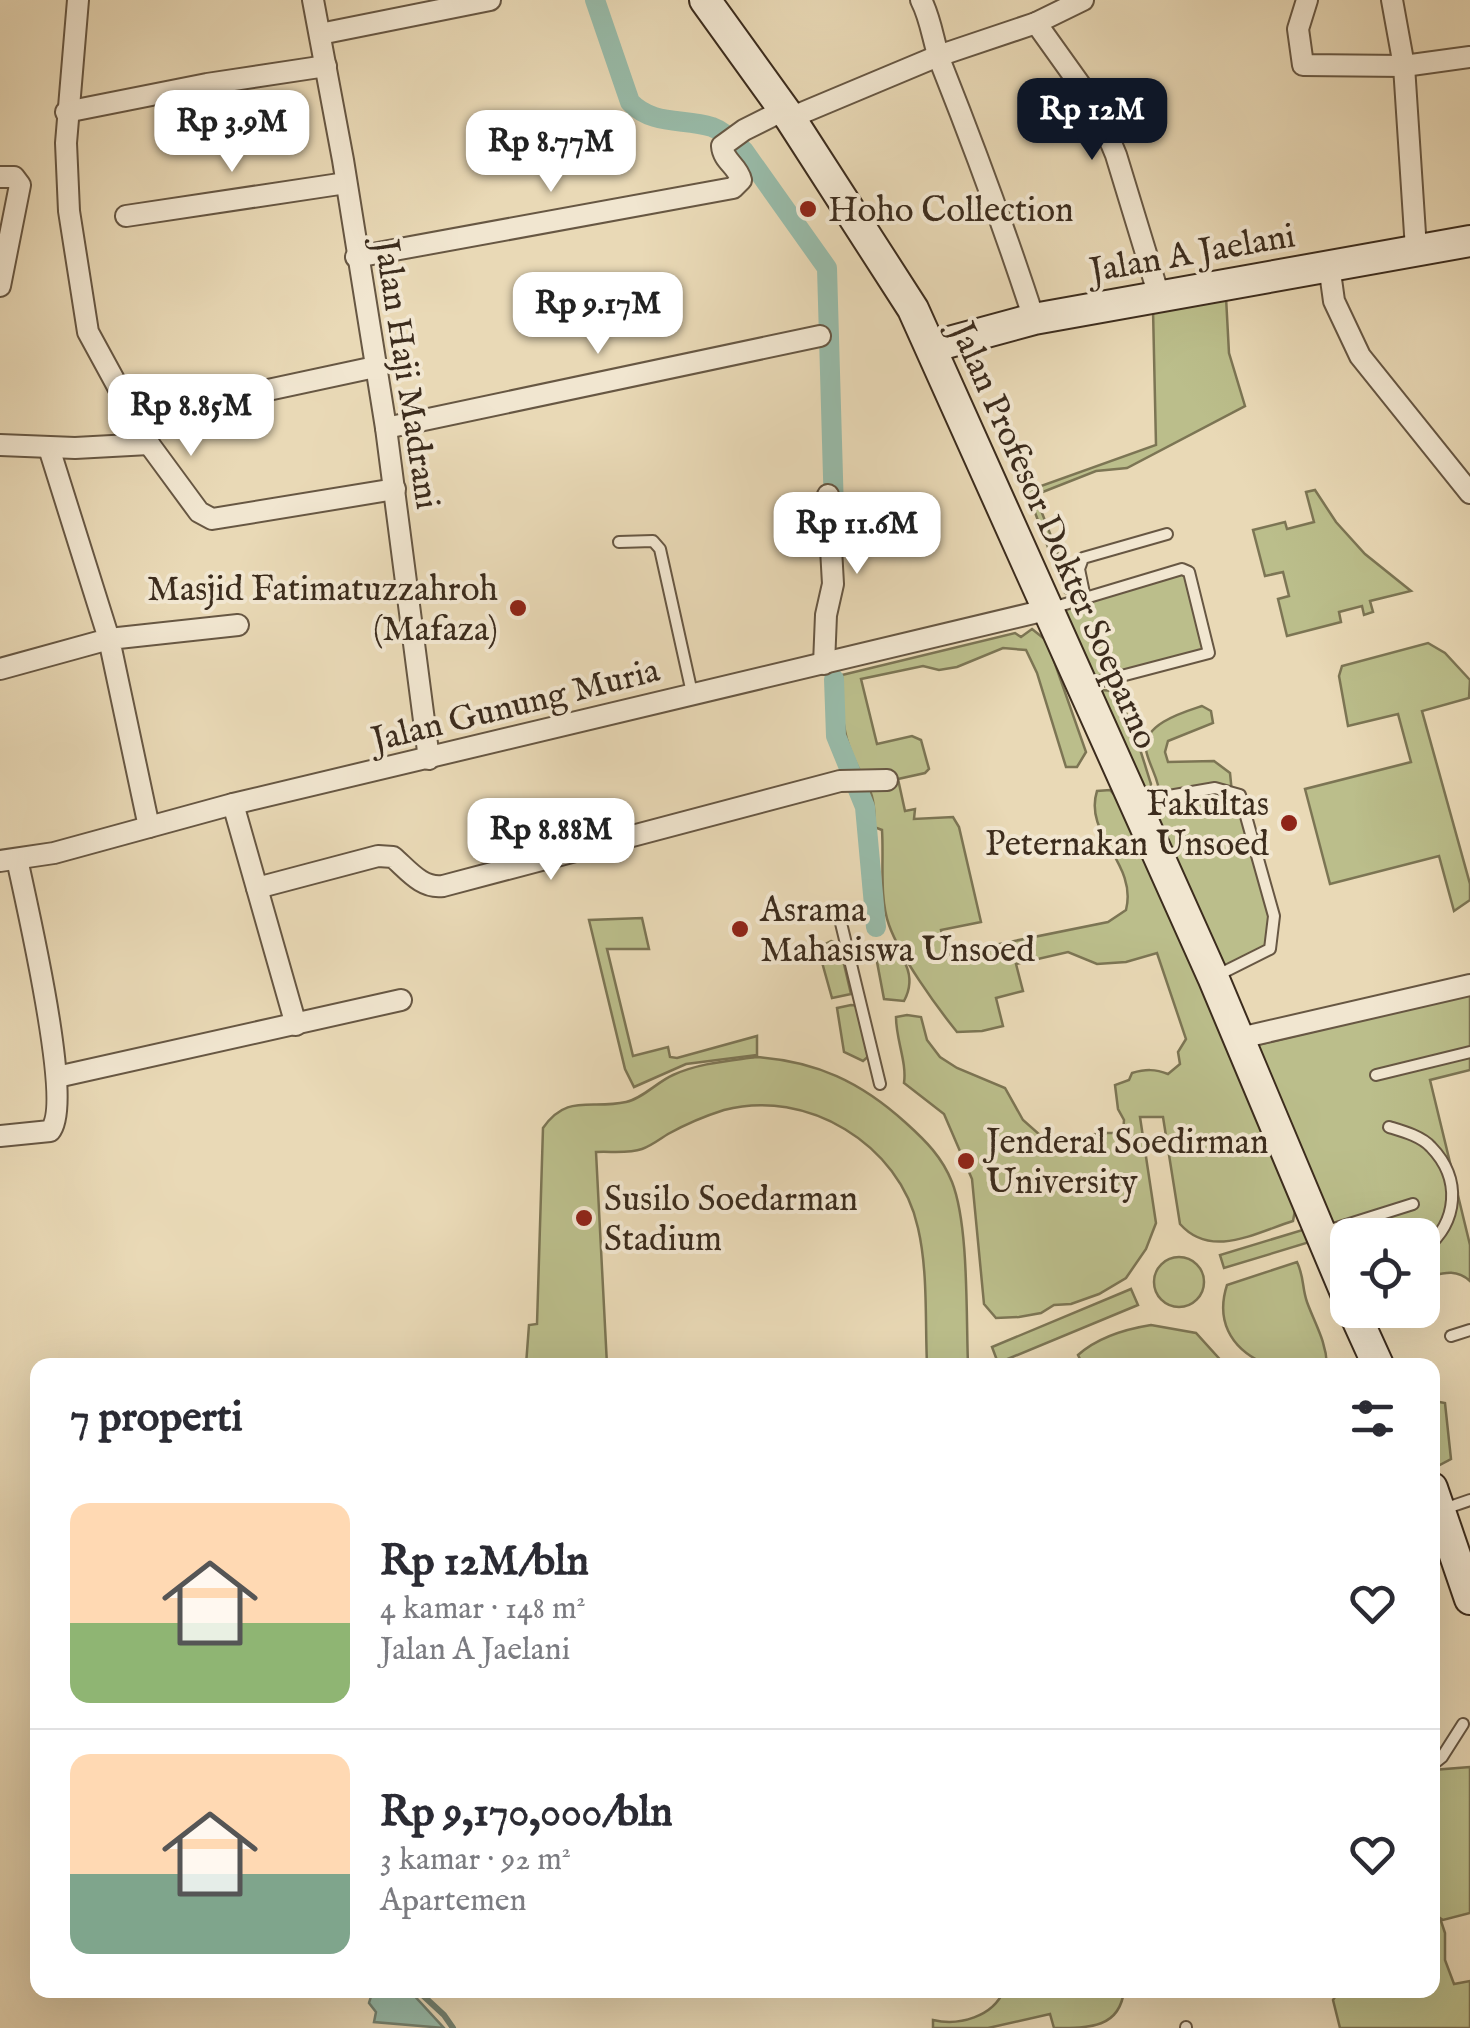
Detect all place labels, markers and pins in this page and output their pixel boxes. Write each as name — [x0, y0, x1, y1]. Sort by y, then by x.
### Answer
pin: Rp 12M — [1011, 78, 1173, 163]
pin: Rp 3.9M — [140, 90, 324, 175]
pin: Rp 8.77M — [448, 110, 654, 195]
place label: Hoho Collection — [828, 189, 1074, 234]
marker: Hoho Collection — [797, 198, 819, 220]
pin: Rp 9.17M — [495, 272, 701, 357]
pin: Rp 8.85M — [88, 374, 294, 459]
pin: Rp 11.6M — [754, 492, 960, 577]
place label: Masjid Fatimatuzzahroh (Mafaza) — [147, 568, 498, 653]
marker: Masjid Fatimatuzzahroh (Mafaza) — [507, 597, 529, 619]
place label: Fakultas Peternakan Unsoed — [985, 783, 1269, 868]
pin: Rp 8.88M — [448, 798, 654, 883]
marker: Fakultas Peternakan Unsoed — [1278, 812, 1300, 834]
place label: Asrama Mahasiswa Unsoed — [759, 889, 1035, 974]
marker: Asrama Mahasiswa Unsoed — [729, 918, 751, 940]
place label: Jenderal Soedirman University — [982, 1121, 1269, 1206]
marker: Jenderal Soedirman University — [955, 1150, 977, 1172]
place label: Susilo Soedarman Stadium — [604, 1178, 858, 1263]
marker: Susilo Soedarman Stadium — [573, 1207, 595, 1229]

